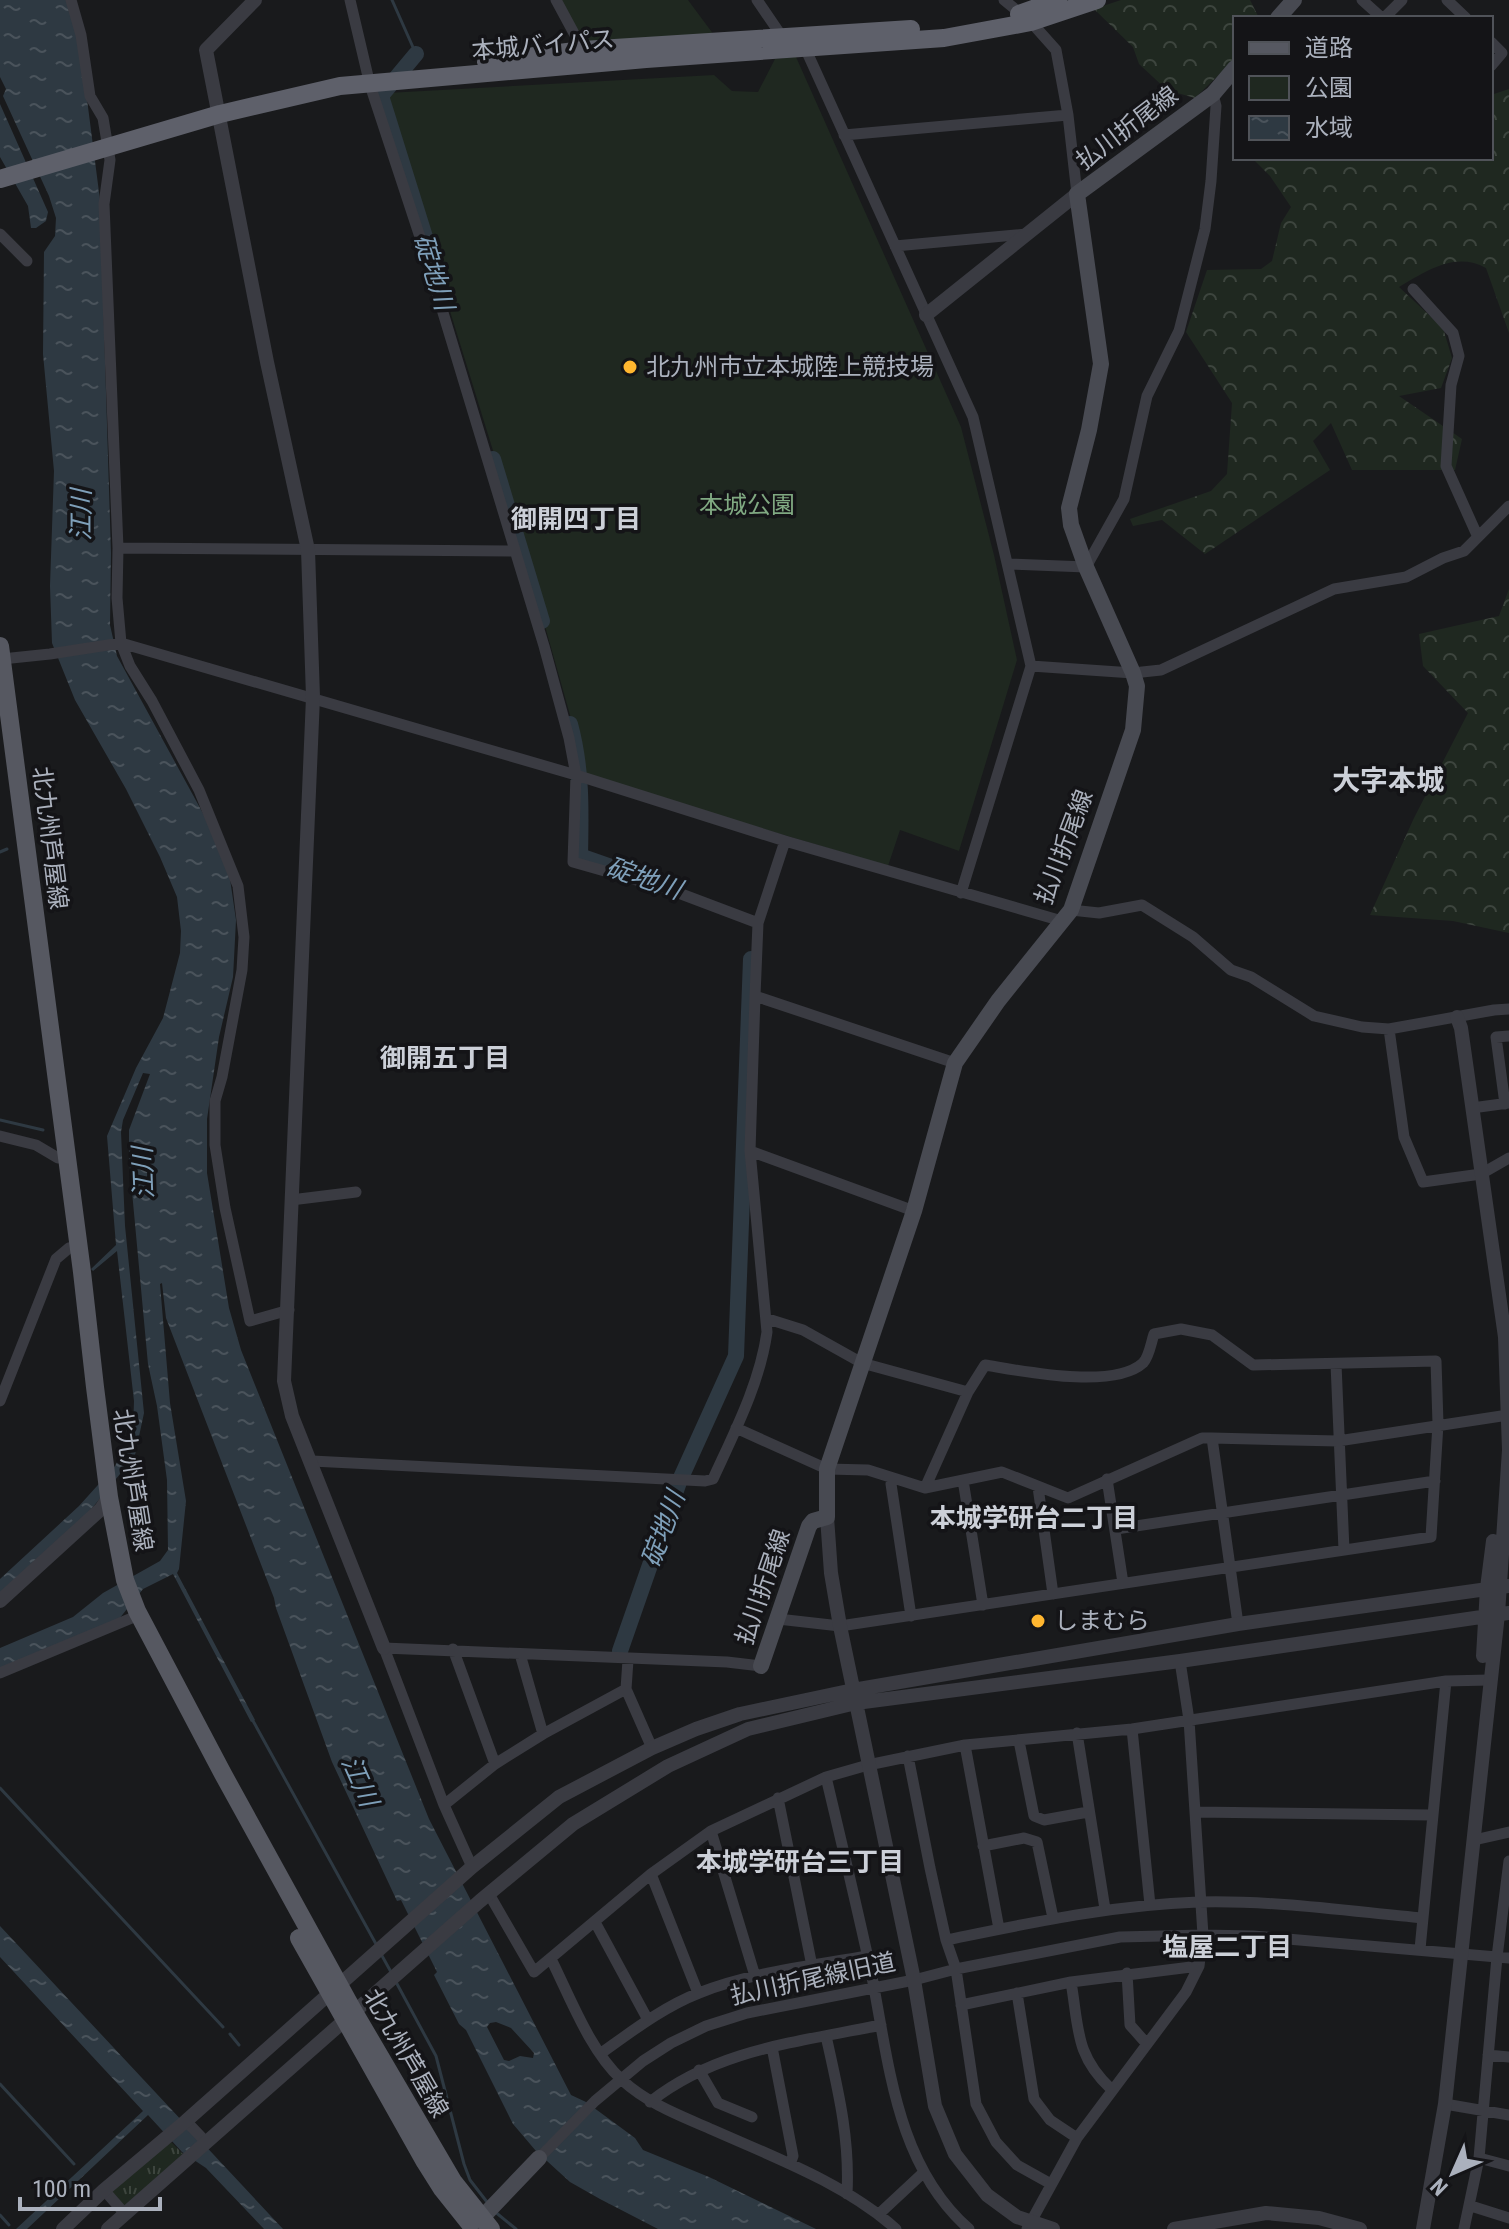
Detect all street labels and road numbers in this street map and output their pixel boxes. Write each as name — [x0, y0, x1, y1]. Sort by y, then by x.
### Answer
street label: 本城バイパス — [470, 25, 616, 65]
street label: 払川折尾線 — [1071, 81, 1183, 175]
street label: 北九州芦屋線 — [27, 765, 73, 911]
street label: 払川折尾線 — [1029, 786, 1099, 908]
street label: 北九州芦屋線 — [108, 1407, 158, 1553]
street label: 払川折尾線 — [730, 1526, 796, 1648]
street label: 払川折尾線旧道 — [728, 1948, 898, 2010]
street label: 北九州芦屋線 — [358, 1984, 454, 2122]

